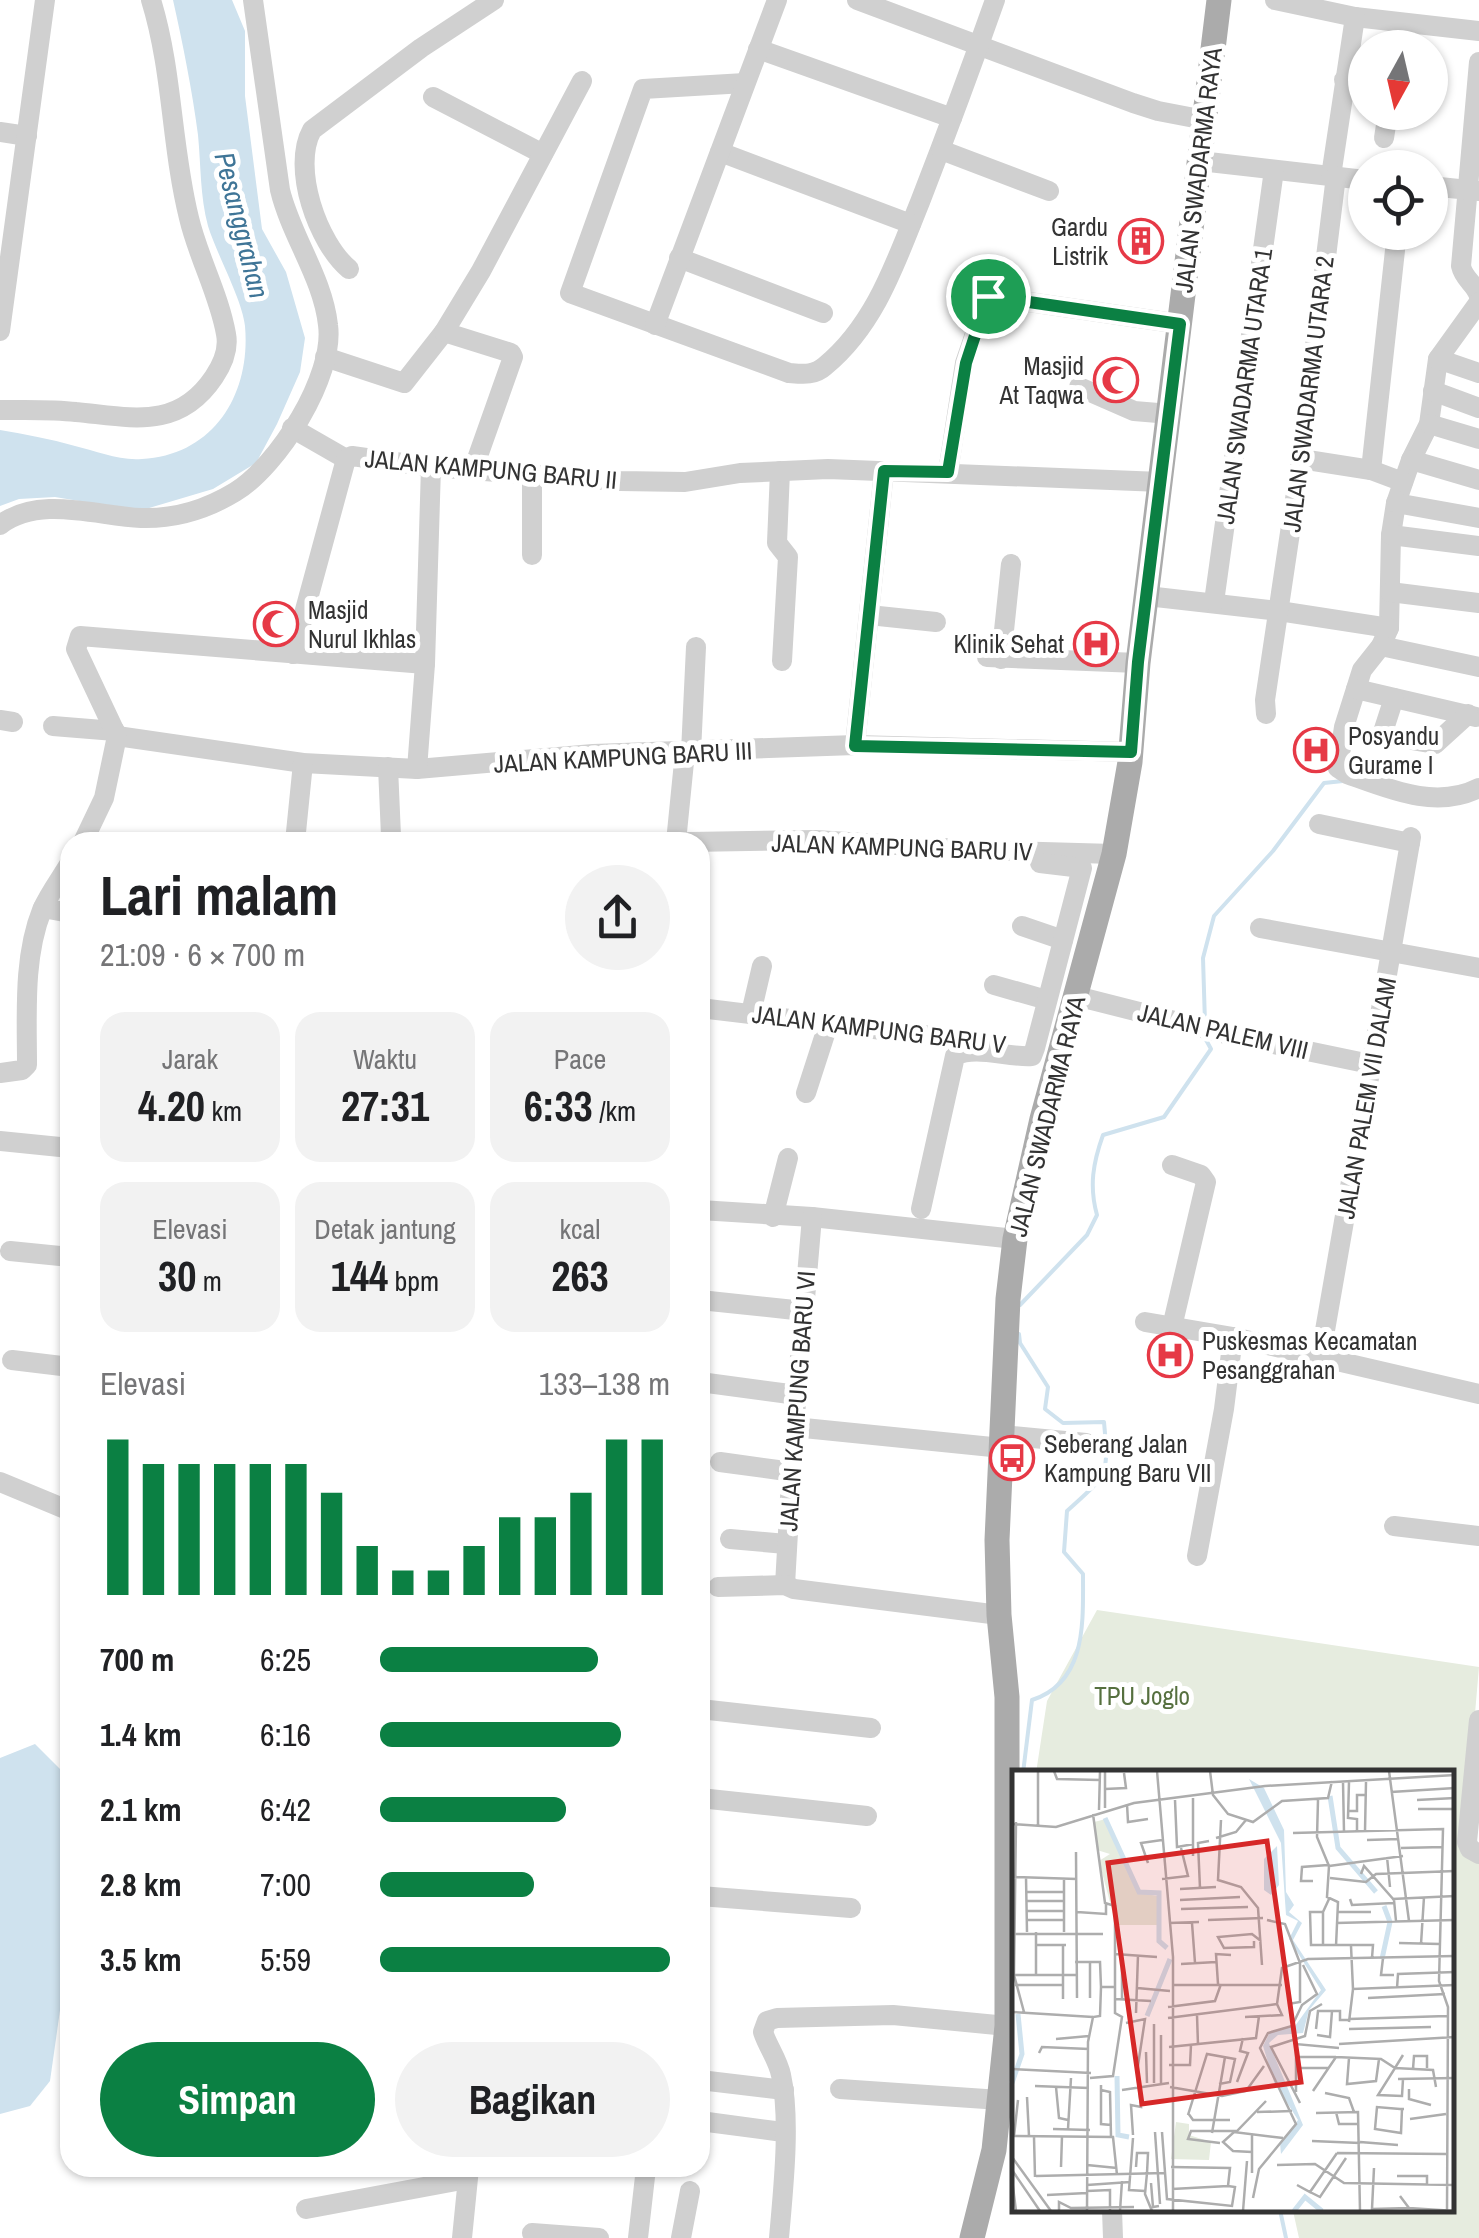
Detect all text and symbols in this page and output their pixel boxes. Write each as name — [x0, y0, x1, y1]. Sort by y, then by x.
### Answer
north arrow — [1348, 30, 1448, 130]
map controls — [1348, 30, 1448, 250]
street label: JALAN SWADARMA RAYA — [1166, 45, 1230, 295]
water label: Pesanggrahan — [205, 148, 279, 302]
button: locate — [1348, 150, 1448, 250]
place label: Gardu Listrik — [1051, 210, 1109, 273]
building icon: Gardu Listrik — [1118, 218, 1164, 264]
street label: JALAN SWADARMA UTARA 1 — [1208, 245, 1280, 526]
pin — [946, 254, 1031, 339]
street label: JALAN SWADARMA UTARA 2 — [1274, 254, 1342, 534]
icon: arrive — [961, 269, 1016, 324]
place label: Masjid At Taqwa — [999, 349, 1085, 412]
mosque icon: Masjid At Taqwa — [1093, 357, 1139, 403]
street label: JALAN KAMPUNG BARU II — [364, 441, 618, 497]
place label: Masjid Nurul Ikhlas — [308, 593, 416, 656]
mosque icon: Masjid Nurul Ikhlas — [253, 601, 299, 647]
hospital icon: Klinik Sehat — [1073, 621, 1119, 667]
place label: Klinik Sehat — [953, 627, 1064, 661]
place label: Posyandu Gurame I — [1348, 719, 1439, 782]
hospital icon: Posyandu Gurame I — [1293, 727, 1339, 773]
street label: JALAN KAMPUNG BARU III — [493, 733, 753, 781]
street label: JALAN KAMPUNG BARU IV — [771, 825, 1033, 869]
text: Lari malam — [100, 858, 338, 932]
button: share — [565, 865, 670, 970]
text: 21:09 · 6 × 700 m — [100, 933, 305, 976]
street label: JALAN PALEM VII DALAM — [1328, 975, 1404, 1221]
street label: JALAN SWADARMA RAYA — [1001, 992, 1093, 1240]
street label: JALAN PALEM VIII — [1134, 995, 1312, 1067]
street label: JALAN KAMPUNG BARU V — [750, 997, 1008, 1061]
text: Jarak — [162, 1040, 218, 1078]
text: Waktu — [353, 1040, 417, 1078]
text: Pace — [554, 1040, 606, 1078]
text: 4.20 — [138, 1078, 205, 1134]
text: 27:31 — [341, 1078, 429, 1134]
text: 6:33 — [524, 1078, 593, 1134]
text: km — [205, 1092, 242, 1130]
text: /km — [593, 1092, 636, 1130]
text: Elevasi — [152, 1210, 228, 1248]
text: Detak jantung — [314, 1210, 456, 1248]
text: kcal — [560, 1210, 600, 1248]
text: 30 — [158, 1248, 196, 1304]
text: 144 — [331, 1248, 388, 1304]
text: 263 — [551, 1248, 609, 1304]
text: m — [196, 1262, 222, 1300]
text: bpm — [388, 1262, 439, 1300]
street label: JALAN KAMPUNG BARU VI — [771, 1270, 823, 1532]
place label: Puskesmas Kecamatan Pesanggrahan — [1202, 1324, 1417, 1387]
hospital icon: Puskesmas Kecamatan Pesanggrahan — [1147, 1332, 1193, 1378]
text: Elevasi — [100, 1362, 186, 1405]
text: 133–138 m — [539, 1362, 670, 1405]
place label: Seberang Jalan Kampung Baru VII — [1044, 1427, 1212, 1490]
bus stop icon: Seberang Jalan Kampung Baru VII — [989, 1435, 1035, 1481]
text: 700 m — [100, 1638, 174, 1681]
text: 6:25 — [260, 1638, 311, 1681]
park label: TPU Joglo — [1094, 1679, 1190, 1713]
text: 1.4 km — [100, 1713, 182, 1756]
text: 6:16 — [260, 1713, 311, 1756]
inset map — [1012, 1770, 1454, 2213]
text: 2.1 km — [100, 1788, 182, 1831]
text: 6:42 — [260, 1788, 311, 1831]
text: 2.8 km — [100, 1863, 182, 1906]
text: 7:00 — [260, 1863, 311, 1906]
text: 3.5 km — [100, 1938, 182, 1981]
text: 5:59 — [260, 1938, 311, 1981]
button: Simpan — [100, 2042, 375, 2157]
button: Bagikan — [395, 2042, 670, 2157]

